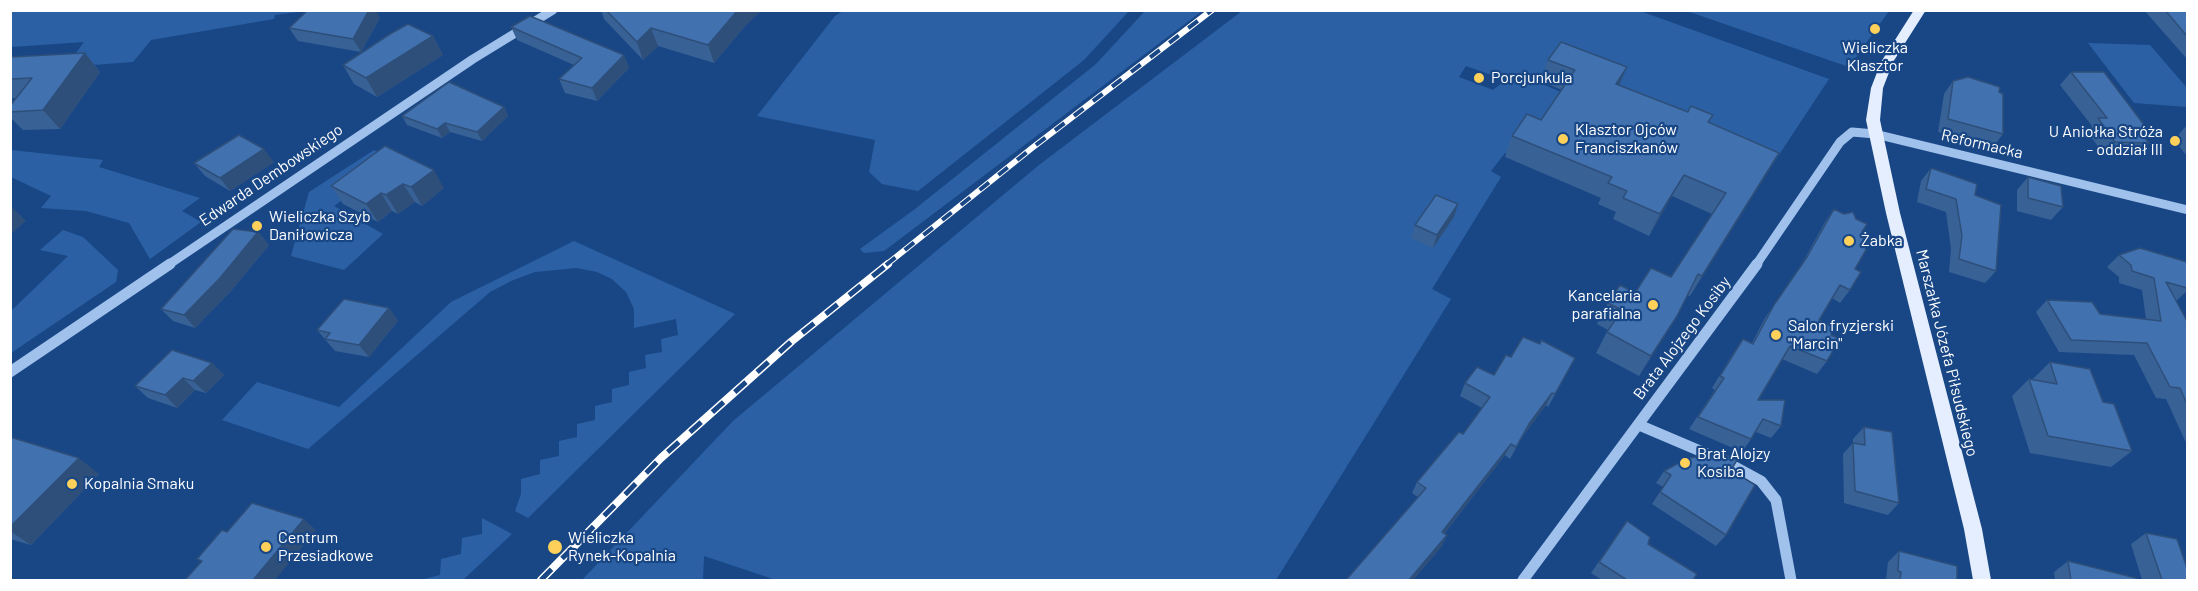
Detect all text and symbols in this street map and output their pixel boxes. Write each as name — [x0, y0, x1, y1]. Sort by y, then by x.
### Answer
marker: Wieliczka Klasztor — [1868, 22, 1882, 36]
place label: Wieliczka Klasztor — [1842, 38, 1908, 76]
place label: Porcjunkula — [1491, 68, 1573, 88]
marker: Porcjunkula — [1472, 71, 1486, 85]
street label: Edwarda Dembowskiego — [196, 120, 346, 230]
place label: Klasztor Ojców Franciszkanów — [1575, 120, 1678, 158]
place label: U Aniołka Stróża - oddział III — [2049, 122, 2163, 160]
street label: Reformacka — [1939, 125, 2025, 163]
marker: Klasztor Ojców Franciszkanów — [1556, 132, 1570, 146]
marker: U Aniołka Stróża - oddział III — [2168, 134, 2182, 148]
place label: Wieliczka Szyb Daniłowicza — [269, 207, 371, 245]
marker: Wieliczka Szyb Daniłowicza — [250, 219, 264, 233]
place label: Żabka — [1861, 231, 1903, 251]
marker: Żabka — [1842, 234, 1856, 248]
street label: Marszałka Józefa Piłsudskiego — [1912, 247, 1982, 459]
street label: Brata Alojzego Kosiby — [1629, 273, 1735, 403]
place label: Kancelaria parafialna — [1568, 286, 1641, 324]
marker: Kancelaria parafialna — [1646, 298, 1660, 312]
place label: Salon fryzjerski "Marcin" — [1788, 316, 1894, 354]
marker: Salon fryzjerski "Marcin" — [1769, 328, 1783, 342]
place label: Brat Alojzy Kosiba — [1697, 444, 1770, 482]
marker: Brat Alojzy Kosiba — [1678, 456, 1692, 470]
place label: Kopalnia Smaku — [84, 474, 194, 494]
marker: Kopalnia Smaku — [65, 477, 79, 491]
place label: Centrum Przesiadkowe — [278, 528, 373, 566]
place label: Wieliczka Rynek-Kopalnia — [568, 528, 676, 566]
marker: Wieliczka Rynek-Kopalnia — [546, 538, 564, 556]
marker: Centrum Przesiadkowe — [259, 540, 273, 554]

